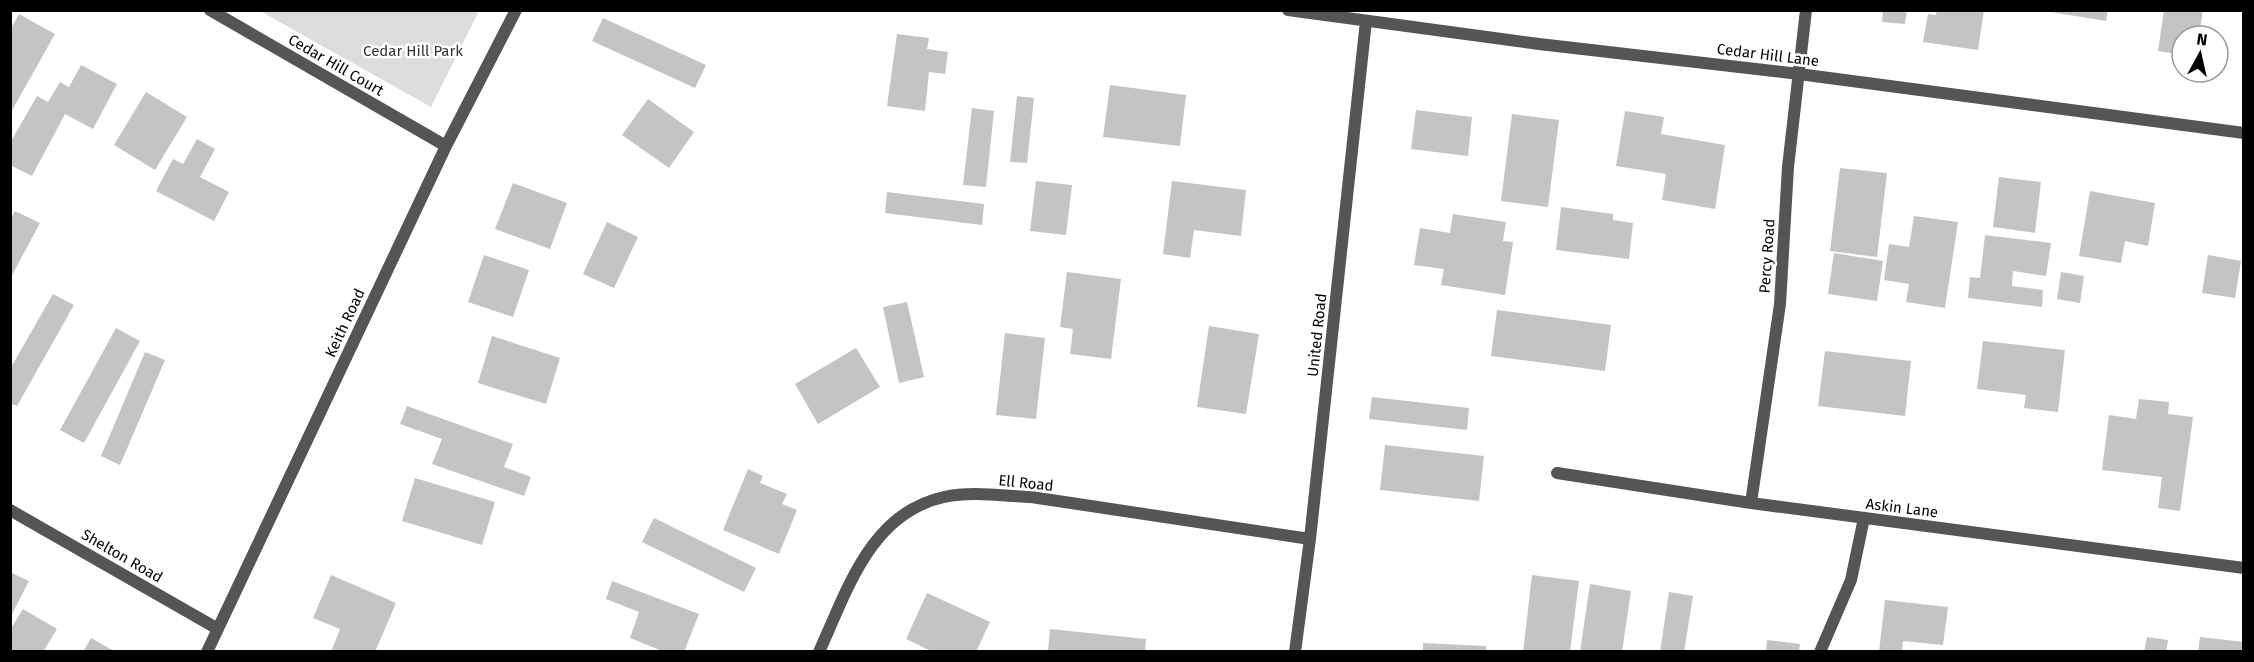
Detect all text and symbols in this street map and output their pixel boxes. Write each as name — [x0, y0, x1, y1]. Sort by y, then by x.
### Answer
north arrow — [2170, 24, 2230, 84]
text: N — [2195, 29, 2209, 50]
street label: Cedar Hill Court — [285, 30, 387, 100]
street label: Cedar Hill Lane — [1716, 40, 1820, 70]
park label: Cedar Hill Park — [363, 42, 463, 60]
street label: Percy Road — [1755, 218, 1779, 294]
street label: Keith Road — [321, 286, 369, 360]
street label: United Road — [1304, 292, 1330, 378]
street label: Ell Road — [998, 471, 1054, 495]
street label: Askin Lane — [1865, 495, 1939, 521]
street label: Shelton Road — [78, 525, 166, 587]

